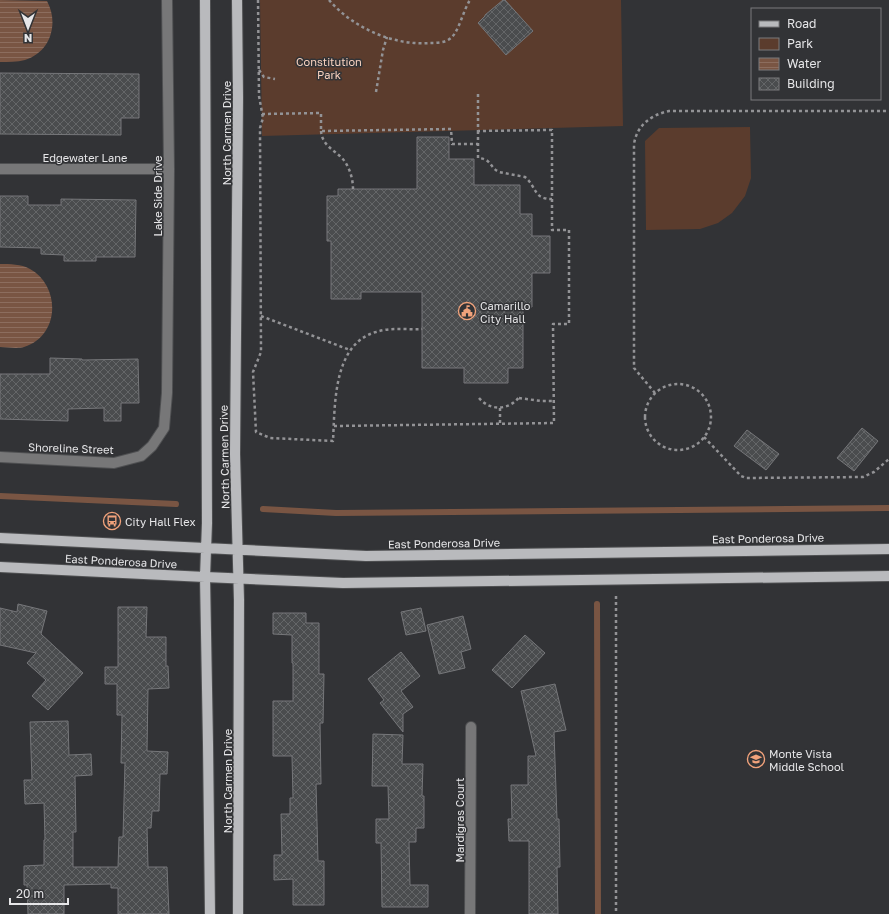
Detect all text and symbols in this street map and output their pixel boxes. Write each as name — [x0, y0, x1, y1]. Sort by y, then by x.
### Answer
north arrow — [8, 8, 48, 48]
legend — [751, 8, 881, 100]
text: Road — [787, 16, 816, 31]
text: N — [24, 32, 32, 45]
text: Park — [787, 36, 813, 51]
park label: Constitution Park — [296, 55, 362, 81]
text: Water — [787, 56, 821, 71]
text: Building — [787, 76, 835, 91]
street label: North Carmen Drive — [220, 81, 233, 185]
street label: Edgewater Lane — [43, 151, 127, 164]
street label: Lake Side Drive — [151, 156, 164, 236]
place label: Camarillo City Hall — [480, 299, 531, 325]
public building icon: Camarillo City Hall — [457, 301, 477, 321]
street label: North Carmen Drive — [217, 405, 231, 509]
street label: Shoreline Street — [28, 440, 114, 456]
bus stop icon: City Hall Flex — [102, 511, 122, 531]
place label: City Hall Flex — [125, 515, 196, 528]
street label: East Ponderosa Drive — [712, 531, 824, 545]
street label: East Ponderosa Drive — [388, 536, 500, 550]
street label: East Ponderosa Drive — [65, 552, 177, 570]
street label: North Carmen Drive — [221, 729, 234, 833]
place label: Monte Vista Middle School — [769, 747, 844, 773]
school or university icon: Monte Vista Middle School — [746, 749, 766, 769]
street label: Mardigras Court — [453, 778, 466, 862]
scale bar — [10, 880, 68, 906]
text: 20 m — [16, 886, 44, 901]

